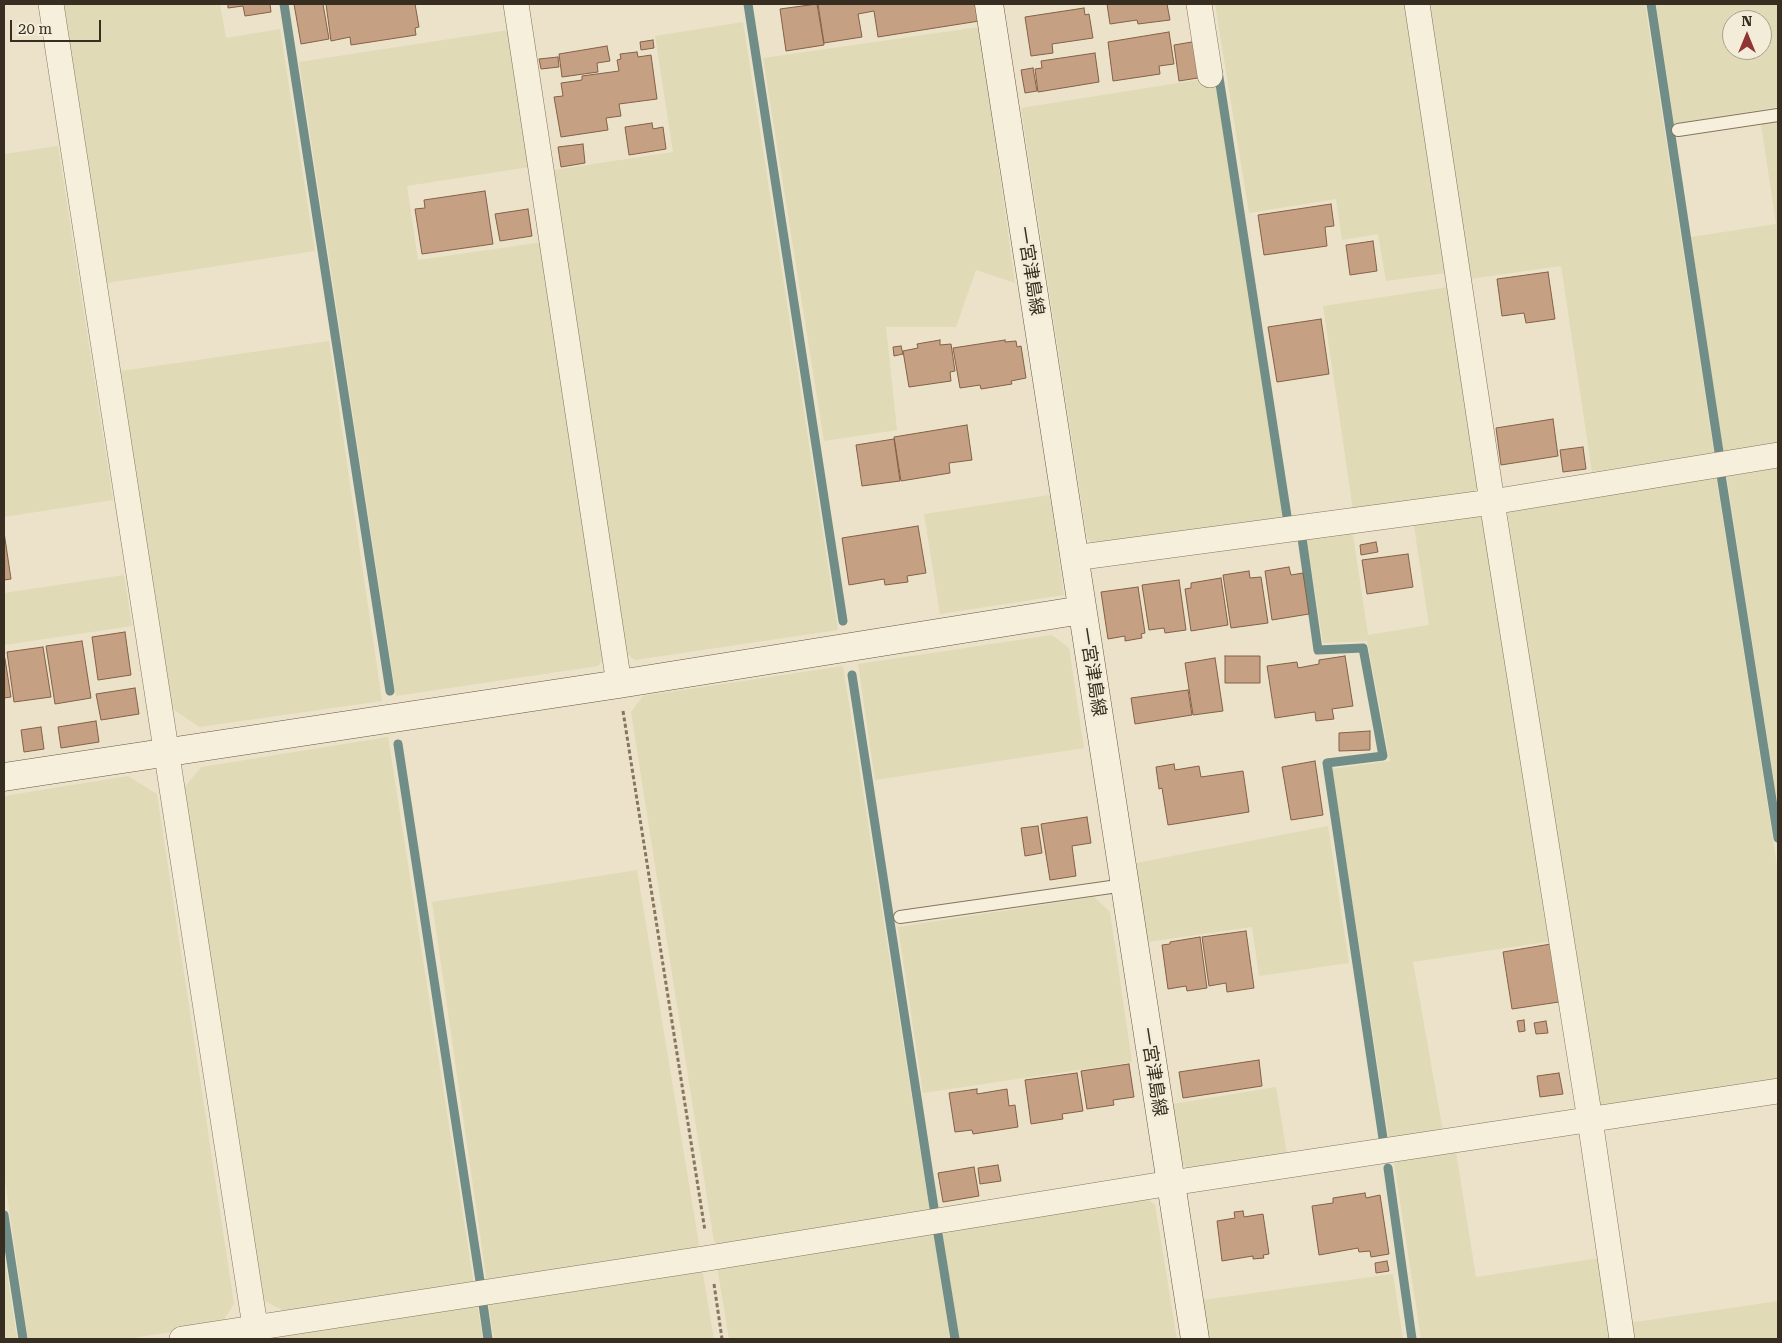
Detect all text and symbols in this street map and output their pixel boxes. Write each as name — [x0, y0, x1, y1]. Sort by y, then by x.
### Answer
scale bar — [12, 10, 104, 42]
north arrow — [1722, 10, 1772, 60]
text: N — [1742, 13, 1752, 29]
text: 20 m — [18, 20, 52, 38]
street label: 一宮津島線 — [1012, 225, 1048, 317]
street label: 一宮津島線 — [1074, 626, 1110, 718]
street label: 一宮津島線 — [1135, 1026, 1171, 1118]

